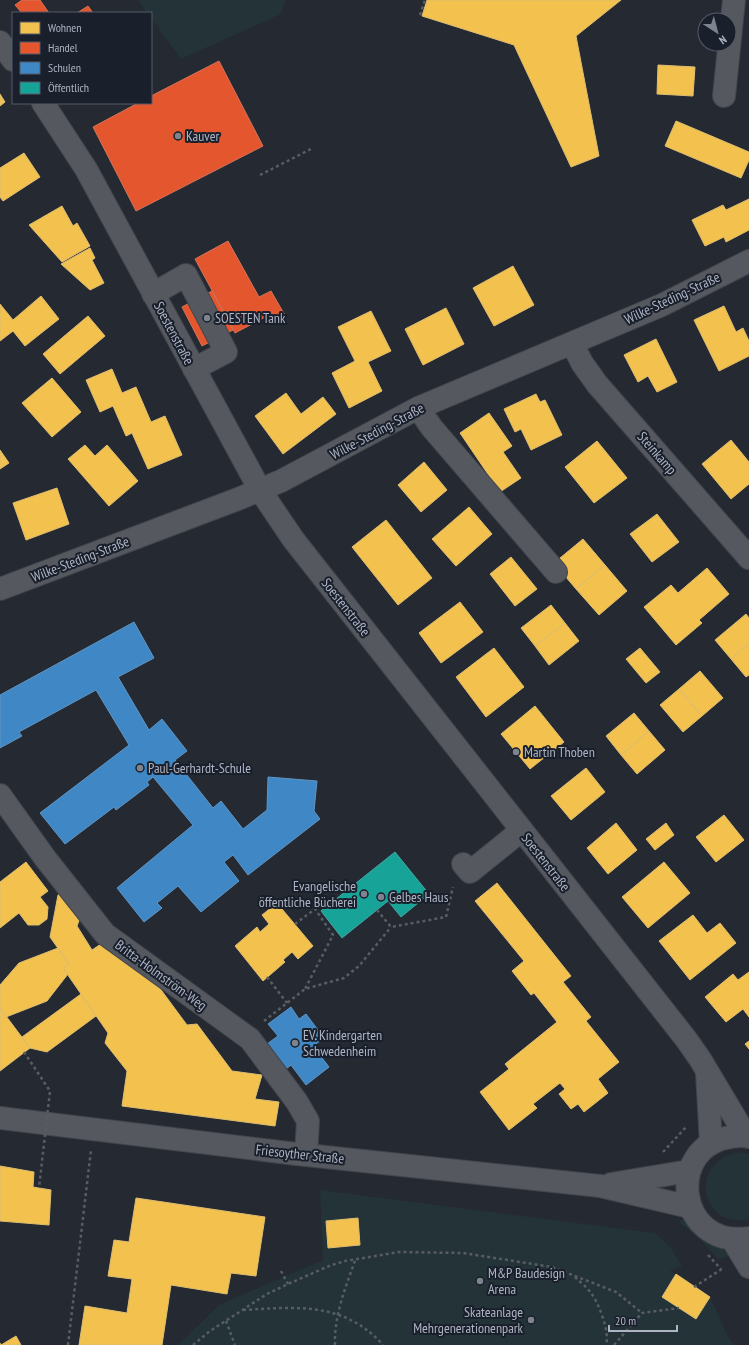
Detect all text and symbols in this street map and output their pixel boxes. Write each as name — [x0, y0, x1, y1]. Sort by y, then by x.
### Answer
legend — [12, 12, 152, 104]
north arrow — [697, 12, 737, 52]
text: Wohnen — [48, 20, 82, 35]
text: N — [716, 33, 729, 48]
text: Handel — [48, 40, 78, 55]
text: Schulen — [48, 60, 81, 75]
text: Öffentlich — [48, 80, 89, 95]
place label: Kauver — [186, 127, 219, 145]
marker: Kauver — [173, 131, 183, 141]
street label: Wilke-Steding-Straße — [621, 268, 723, 328]
street label: Soestenstraße — [150, 298, 198, 368]
place label: SOESTEN Tank — [215, 309, 286, 327]
marker: SOESTEN Tank — [202, 313, 212, 323]
street label: Wilke-Steding-Straße — [327, 399, 427, 463]
street label: Steinkamp — [633, 428, 681, 478]
street label: Wilke-Steding-Straße — [28, 532, 132, 586]
street label: Soestenstraße — [318, 574, 374, 640]
place label: Martin Thoben — [524, 743, 595, 761]
marker: Martin Thoben — [511, 747, 521, 757]
place label: Paul-Gerhardt-Schule — [148, 759, 251, 777]
marker: Paul-Gerhardt-Schule — [135, 763, 145, 773]
street label: Soestenstraße — [518, 829, 574, 895]
place label: Evangelische öffentliche Bücherei — [259, 877, 356, 911]
place label: Gelbes Haus — [389, 888, 449, 906]
marker: Evangelische öffentliche Bücherei — [359, 889, 369, 899]
marker: Gelbes Haus — [376, 892, 386, 902]
street label: Britta-Holmström-Weg — [112, 936, 210, 1014]
place label: EV. Kindergarten Schwedenheim — [303, 1026, 382, 1060]
marker: EV. Kindergarten Schwedenheim — [290, 1038, 300, 1048]
street label: Friesoyther Straße — [255, 1140, 345, 1168]
place label: M&P Baudesign Arena — [488, 1264, 565, 1298]
marker: M&P Baudesign Arena — [475, 1276, 485, 1286]
place label: Skateanlage Mehrgenerationenpark — [413, 1303, 524, 1337]
scale bar — [609, 1307, 677, 1333]
text: 20 m — [615, 1313, 636, 1328]
marker: Skateanlage Mehrgenerationenpark — [526, 1315, 536, 1325]

